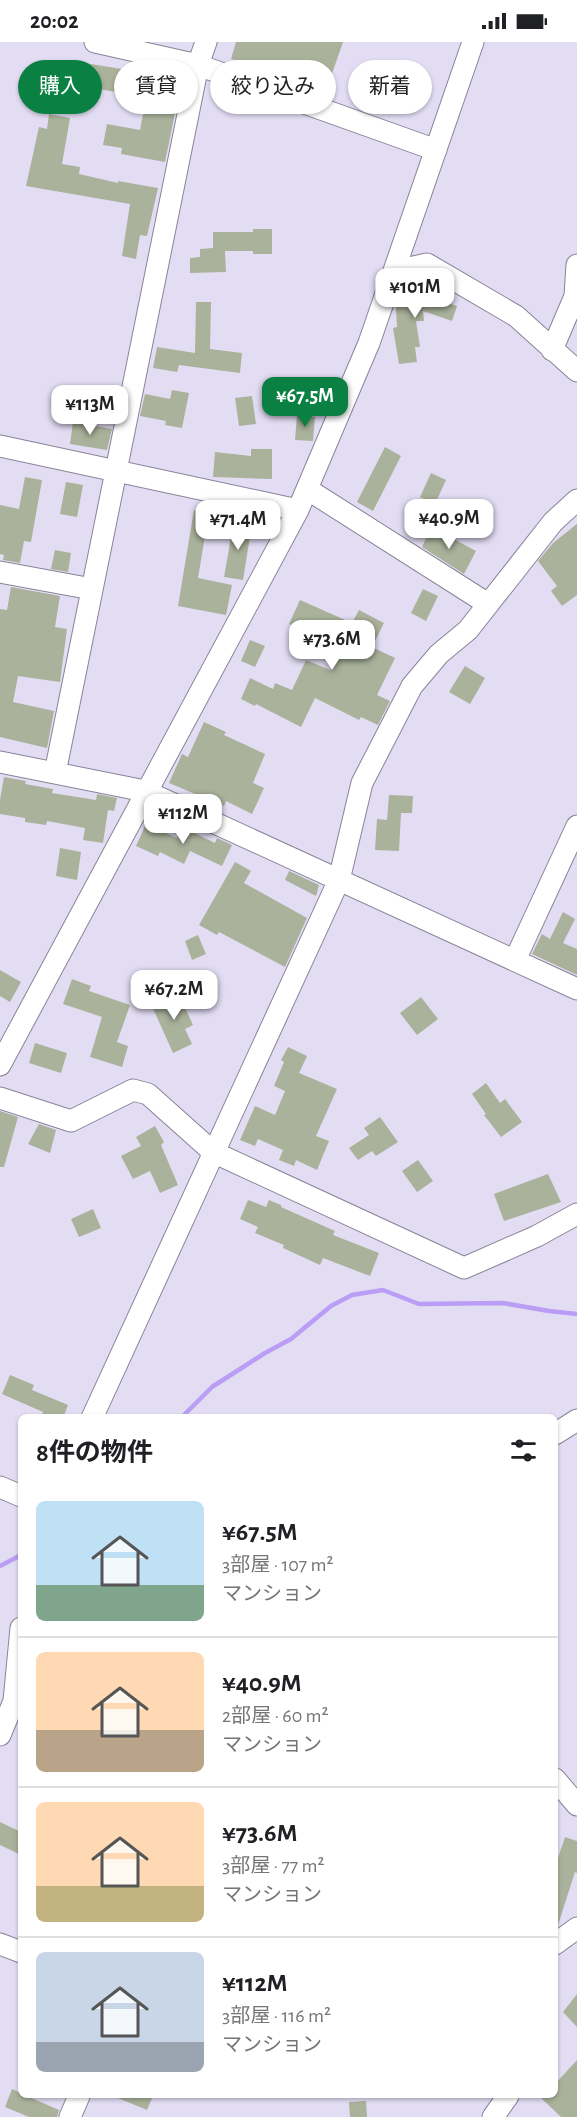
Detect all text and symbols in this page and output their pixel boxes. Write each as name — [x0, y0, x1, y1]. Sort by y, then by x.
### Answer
text: 20:02 — [30, 10, 79, 32]
chip: 購入 — [18, 60, 102, 114]
chip: 賃貸 — [114, 60, 198, 114]
chip: 絞り込み — [210, 60, 336, 114]
chip: 新着 — [348, 60, 432, 114]
pin: ¥101M — [373, 268, 457, 319]
text: ¥101M — [389, 277, 441, 297]
pin: ¥67.5M — [256, 377, 354, 428]
pin: ¥113M — [48, 385, 132, 436]
text: ¥67.5M — [276, 386, 334, 406]
text: ¥113M — [65, 394, 115, 414]
pin: ¥40.9M — [400, 499, 498, 550]
pin: ¥71.4M — [189, 500, 287, 551]
text: ¥40.9M — [418, 508, 480, 528]
text: ¥71.4M — [210, 509, 266, 529]
pin: ¥73.6M — [283, 620, 381, 671]
text: ¥73.6M — [303, 629, 361, 649]
pin: ¥112M — [141, 794, 225, 845]
text: ¥112M — [158, 803, 208, 823]
pin: ¥67.2M — [125, 970, 223, 1021]
text: ¥67.2M — [145, 979, 203, 999]
icon: filters — [507, 1434, 540, 1467]
text: 8件の物件 — [36, 1440, 153, 1466]
text: ¥67.5M — [222, 1519, 297, 1545]
icon: home — [84, 1525, 156, 1597]
text: 3部屋 · 107 m² — [222, 1555, 333, 1575]
text: マンション — [222, 1584, 322, 1604]
text: ¥40.9M — [222, 1670, 302, 1696]
icon: home — [84, 1676, 156, 1748]
text: 2部屋 · 60 m² — [222, 1706, 329, 1726]
text: マンション — [222, 1735, 322, 1755]
text: ¥73.6M — [222, 1820, 297, 1846]
icon: home — [84, 1826, 156, 1898]
text: 3部屋 · 77 m² — [222, 1856, 324, 1876]
text: マンション — [222, 1885, 322, 1905]
text: ¥112M — [222, 1970, 287, 1996]
icon: home — [84, 1976, 156, 2048]
text: 3部屋 · 116 m² — [222, 2006, 331, 2026]
text: マンション — [222, 2035, 322, 2055]

